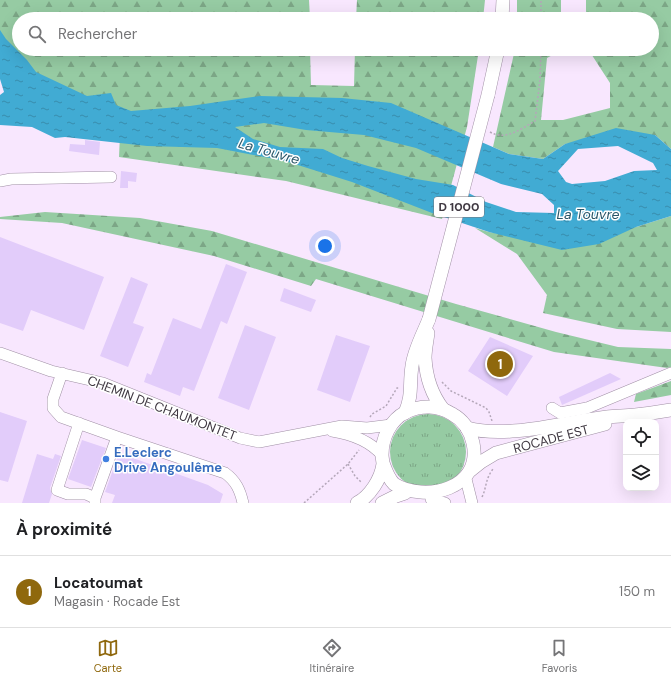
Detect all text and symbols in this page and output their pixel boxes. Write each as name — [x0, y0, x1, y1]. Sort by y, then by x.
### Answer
search box — [12, 12, 659, 56]
icon: search — [26, 23, 48, 45]
text: Rechercher — [58, 24, 137, 44]
water label: La Touvre — [236, 134, 302, 168]
road number: D 1000 — [434, 197, 484, 217]
water label: La Touvre — [557, 205, 619, 223]
your location — [315, 236, 335, 256]
pin: 1 — [487, 349, 513, 379]
street label: CHEMIN DE CHAUMONTET — [85, 372, 239, 444]
map controls — [623, 419, 659, 491]
button: locate — [623, 419, 659, 455]
street label: ROCADE EST — [511, 420, 590, 457]
place label: E.Leclerc Drive Angoulême — [114, 444, 222, 476]
marker: E.Leclerc Drive Angoulême — [101, 454, 111, 464]
button: layers — [623, 455, 659, 491]
text: À proximité — [16, 518, 112, 540]
text: Locatoumat — [54, 573, 143, 593]
text: 1 — [27, 583, 31, 600]
text: 150 m — [619, 583, 655, 600]
text: Magasin · Rocade Est — [54, 593, 180, 610]
tab: Carte — [94, 637, 122, 675]
tab: Itinéraire — [309, 637, 354, 675]
tab: Favoris — [542, 637, 577, 675]

